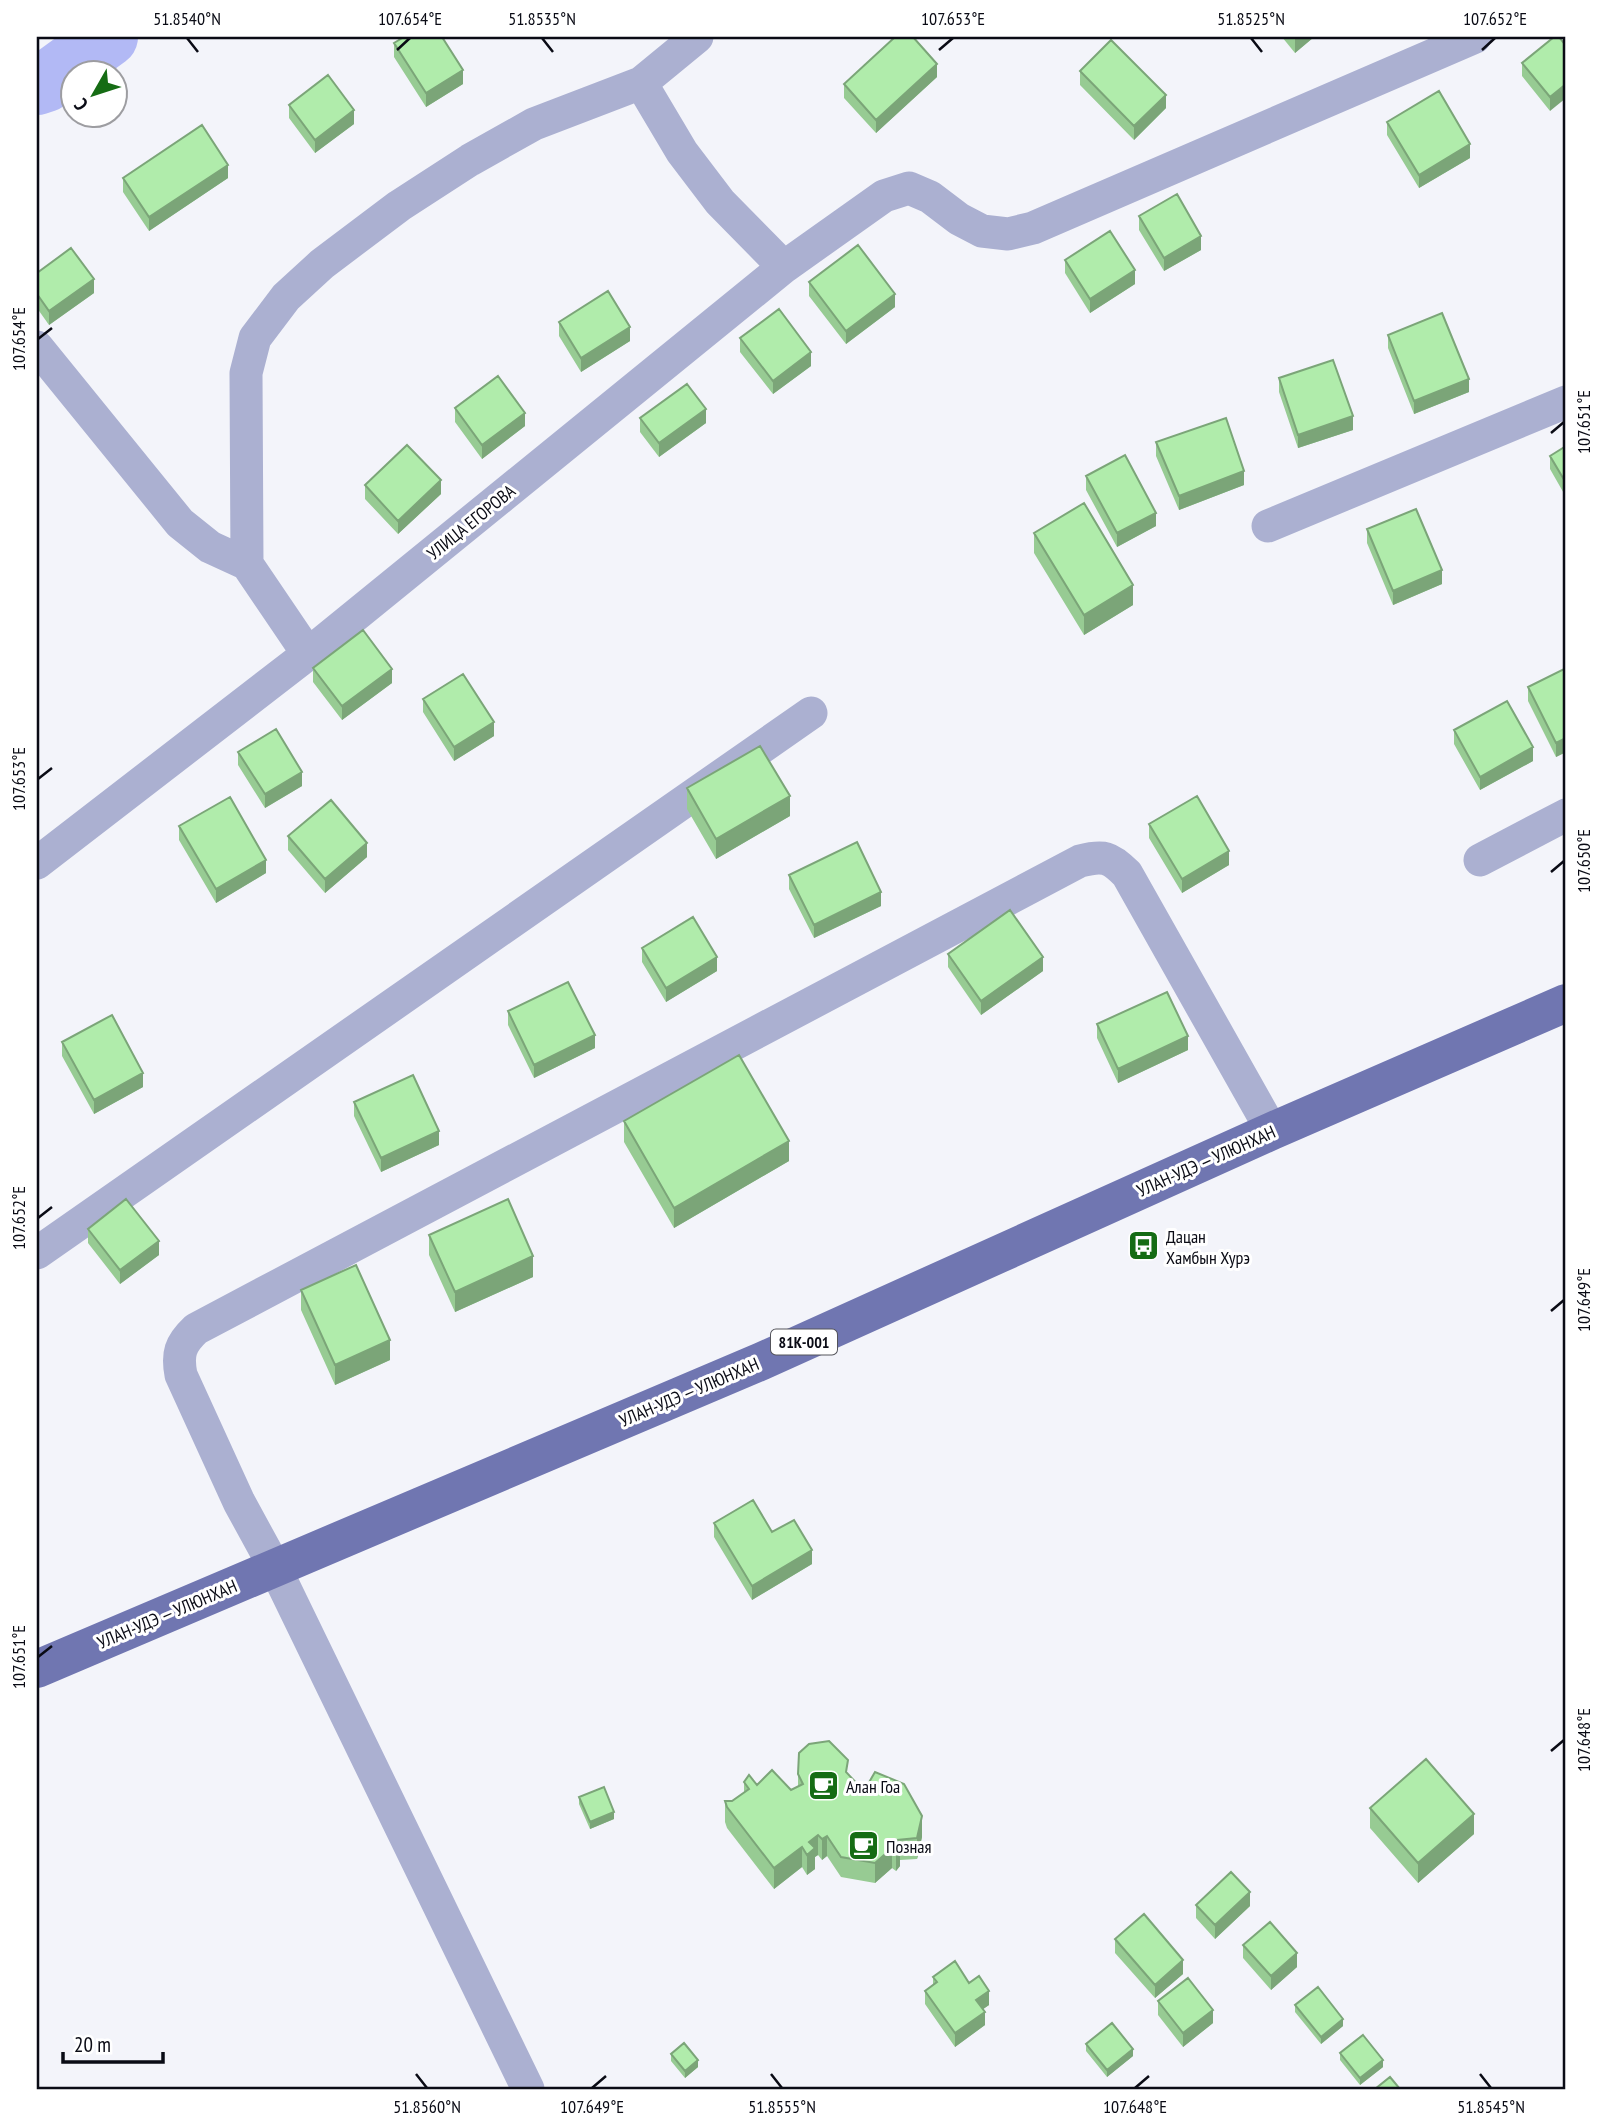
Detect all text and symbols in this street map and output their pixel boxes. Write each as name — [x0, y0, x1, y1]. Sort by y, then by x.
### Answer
text: 51.8540°N — [153, 7, 221, 30]
text: 107.654°E — [378, 7, 442, 30]
text: 51.8535°N — [508, 7, 576, 30]
text: 107.653°E — [921, 7, 985, 30]
text: 51.8525°N — [1217, 7, 1285, 30]
text: 107.652°E — [1463, 7, 1527, 30]
north arrow — [60, 60, 130, 130]
text: С — [69, 94, 93, 116]
text: 107.654°E — [7, 307, 30, 371]
text: 107.651°E — [1572, 390, 1595, 454]
street label: УЛИЦА ЕГОРОВА — [422, 479, 520, 565]
text: 107.653°E — [7, 747, 30, 811]
text: 107.650°E — [1572, 829, 1595, 893]
street label: УЛАН-УДЭ — УЛЮНХАН — [1133, 1120, 1279, 1202]
text: 107.652°E — [7, 1186, 30, 1250]
place label: Дацан Хамбын Хурэ — [1166, 1225, 1250, 1269]
bus stop icon: Дацан Хамбын Хурэ — [1126, 1229, 1160, 1263]
text: 107.649°E — [1572, 1268, 1595, 1332]
road number: 81К-001 — [771, 1330, 837, 1354]
street label: УЛАН-УДЭ — УЛЮНХАН — [616, 1352, 762, 1432]
street label: УЛАН-УДЭ — УЛЮНХАН — [94, 1574, 240, 1654]
text: 107.651°E — [7, 1625, 30, 1689]
text: 107.648°E — [1572, 1708, 1595, 1772]
cafe icon: Алан Гоа — [806, 1769, 840, 1803]
place label: Алан Гоа — [846, 1775, 900, 1798]
cafe icon: Позная — [846, 1829, 880, 1863]
place label: Позная — [886, 1835, 932, 1858]
scale bar — [63, 2021, 163, 2065]
text: 20 m — [74, 2031, 111, 2058]
text: 51.8560°N — [393, 2095, 461, 2118]
text: 107.649°E — [560, 2095, 624, 2118]
text: 51.8555°N — [748, 2095, 816, 2118]
text: 107.648°E — [1103, 2095, 1167, 2118]
text: 51.8545°N — [1457, 2095, 1525, 2118]

